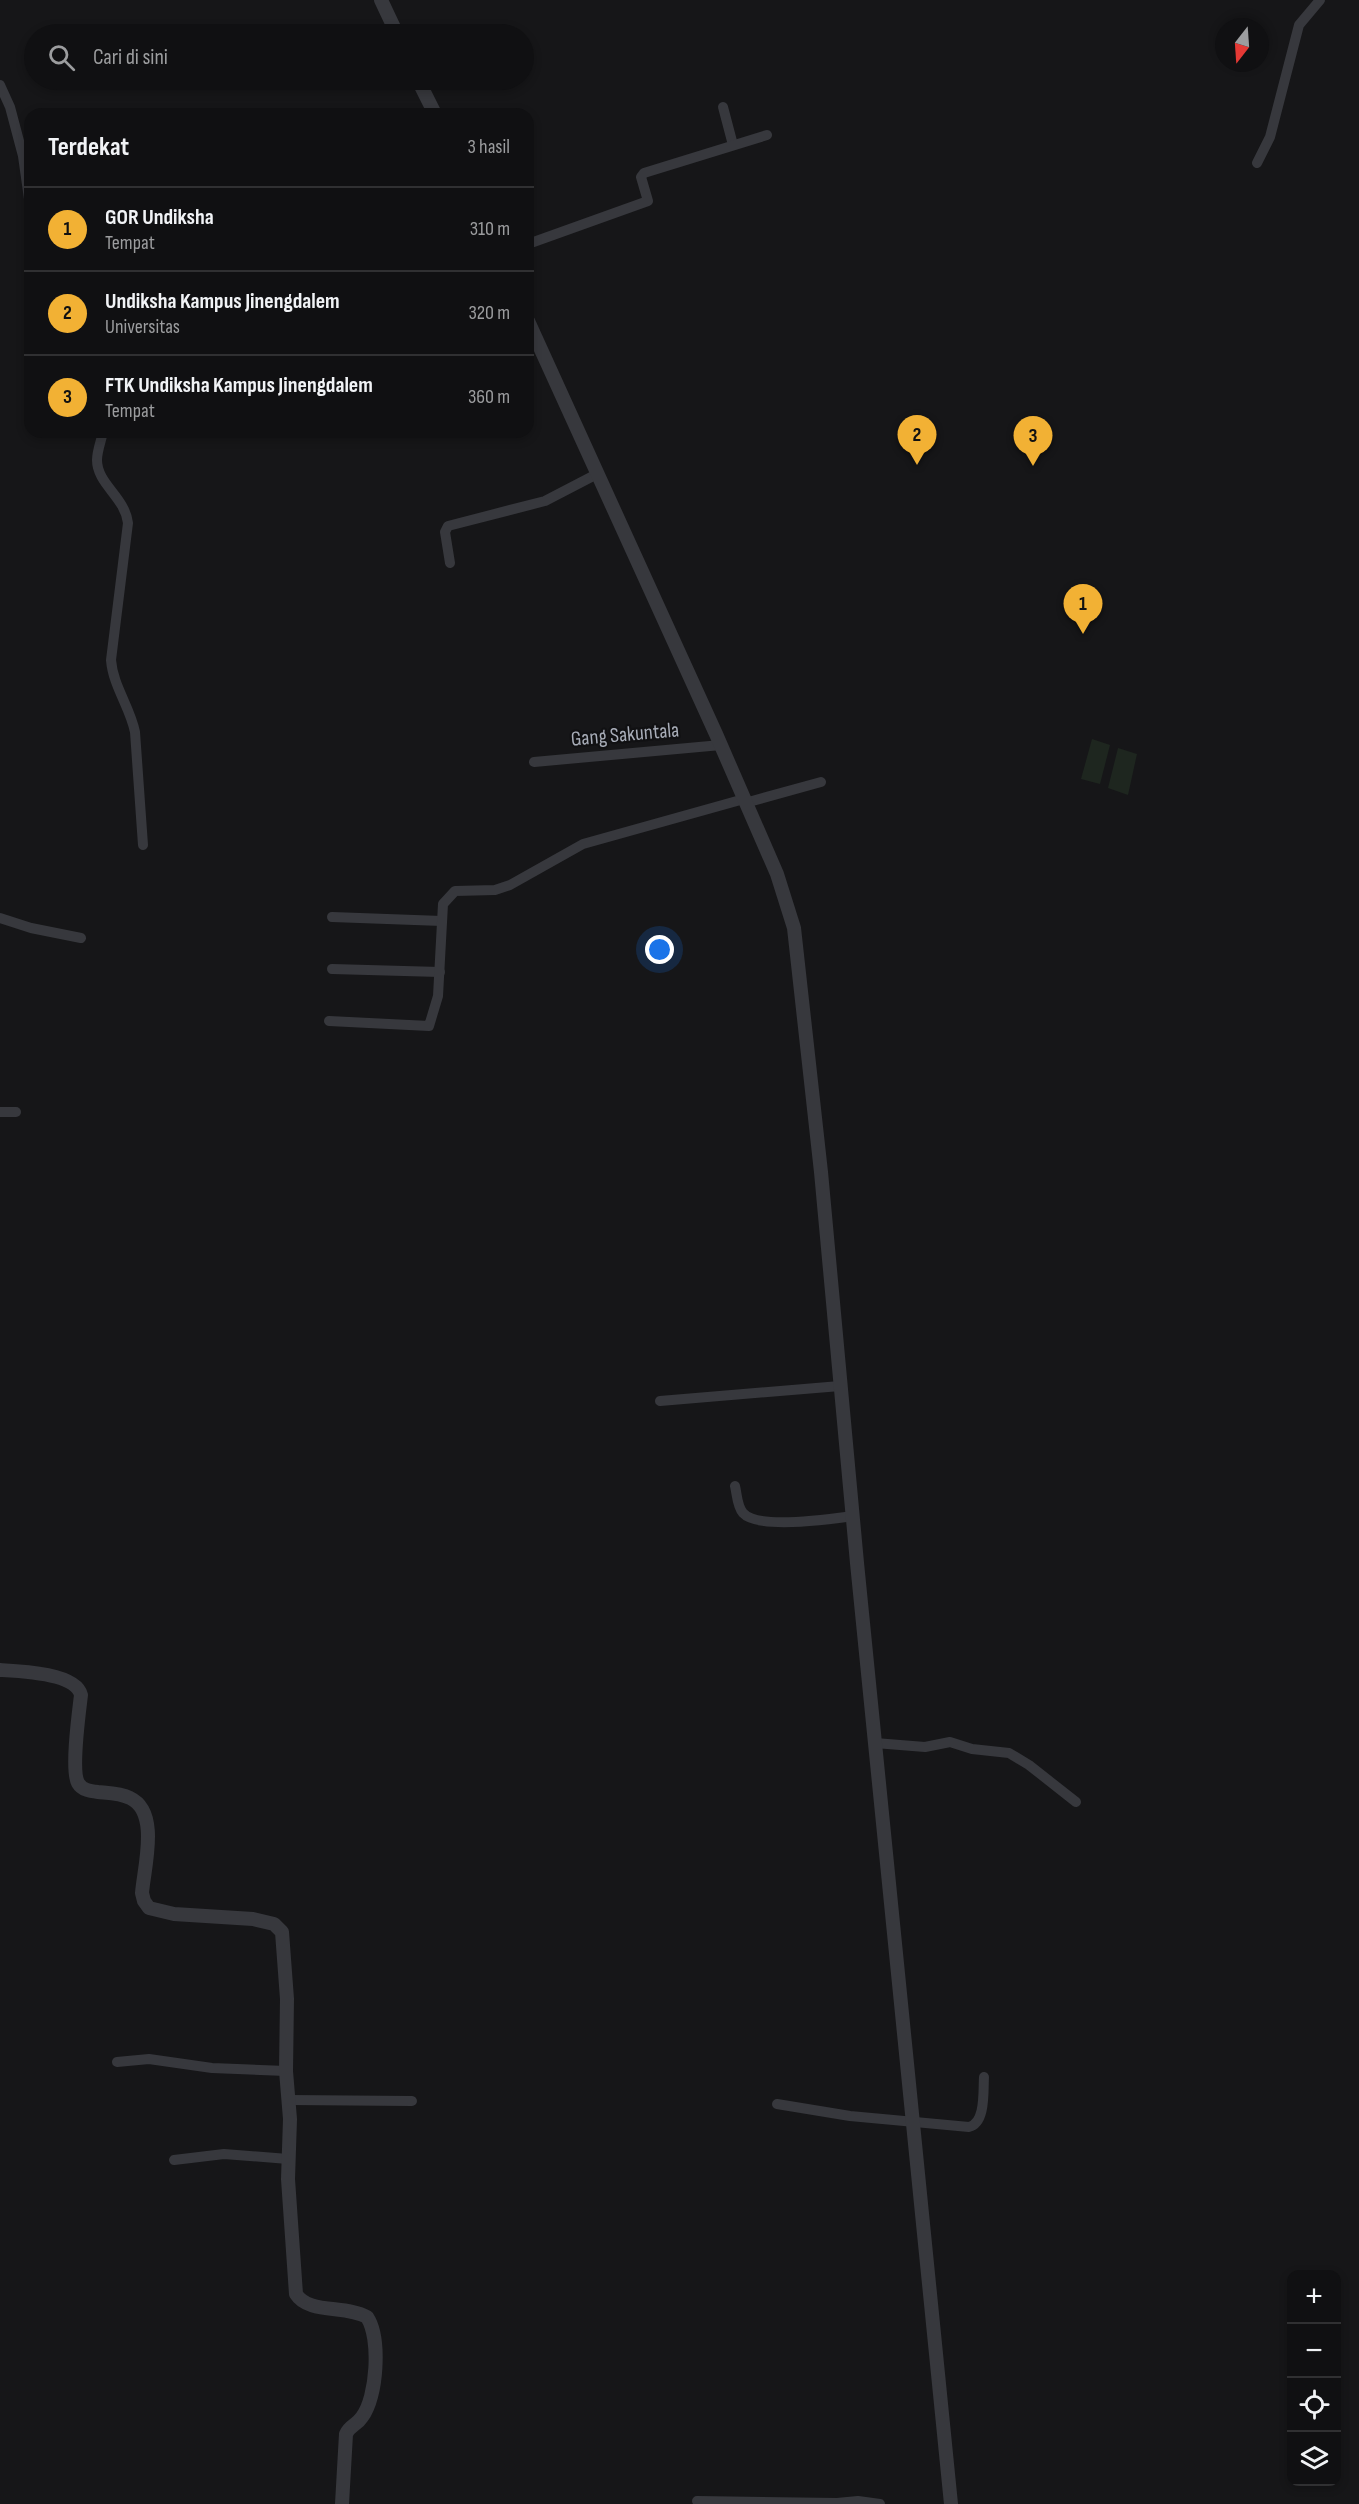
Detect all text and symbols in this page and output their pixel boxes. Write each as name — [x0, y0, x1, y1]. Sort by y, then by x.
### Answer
north arrow — [1215, 18, 1269, 72]
search box — [24, 24, 534, 90]
icon: search — [45, 41, 78, 74]
text: Cari di sini — [93, 44, 168, 71]
text: Terdekat — [48, 132, 129, 163]
text: 3 hasil — [468, 135, 510, 159]
text: GOR Undiksha — [105, 204, 214, 231]
text: 1 — [64, 217, 71, 241]
text: 310 m — [470, 217, 510, 241]
text: Tempat — [105, 231, 155, 255]
text: Undiksha Kampus Jinengdalem — [105, 288, 340, 315]
text: 2 — [63, 301, 72, 325]
text: 320 m — [468, 301, 510, 325]
text: Universitas — [105, 315, 180, 339]
text: FTK Undiksha Kampus Jinengdalem — [105, 372, 373, 399]
text: 3 — [63, 385, 72, 409]
text: 360 m — [468, 385, 510, 409]
text: Tempat — [105, 399, 155, 423]
pin: 2 — [898, 416, 936, 465]
pin: 3 — [1014, 416, 1052, 466]
pin: 1 — [1064, 584, 1102, 634]
street label: Gang Sakuntala — [570, 717, 680, 752]
your location — [645, 935, 674, 964]
map controls — [1287, 2270, 1341, 2486]
button: + — [1287, 2270, 1341, 2324]
button: − — [1287, 2324, 1341, 2378]
button: locate — [1287, 2378, 1341, 2432]
button: layers — [1287, 2432, 1341, 2486]

